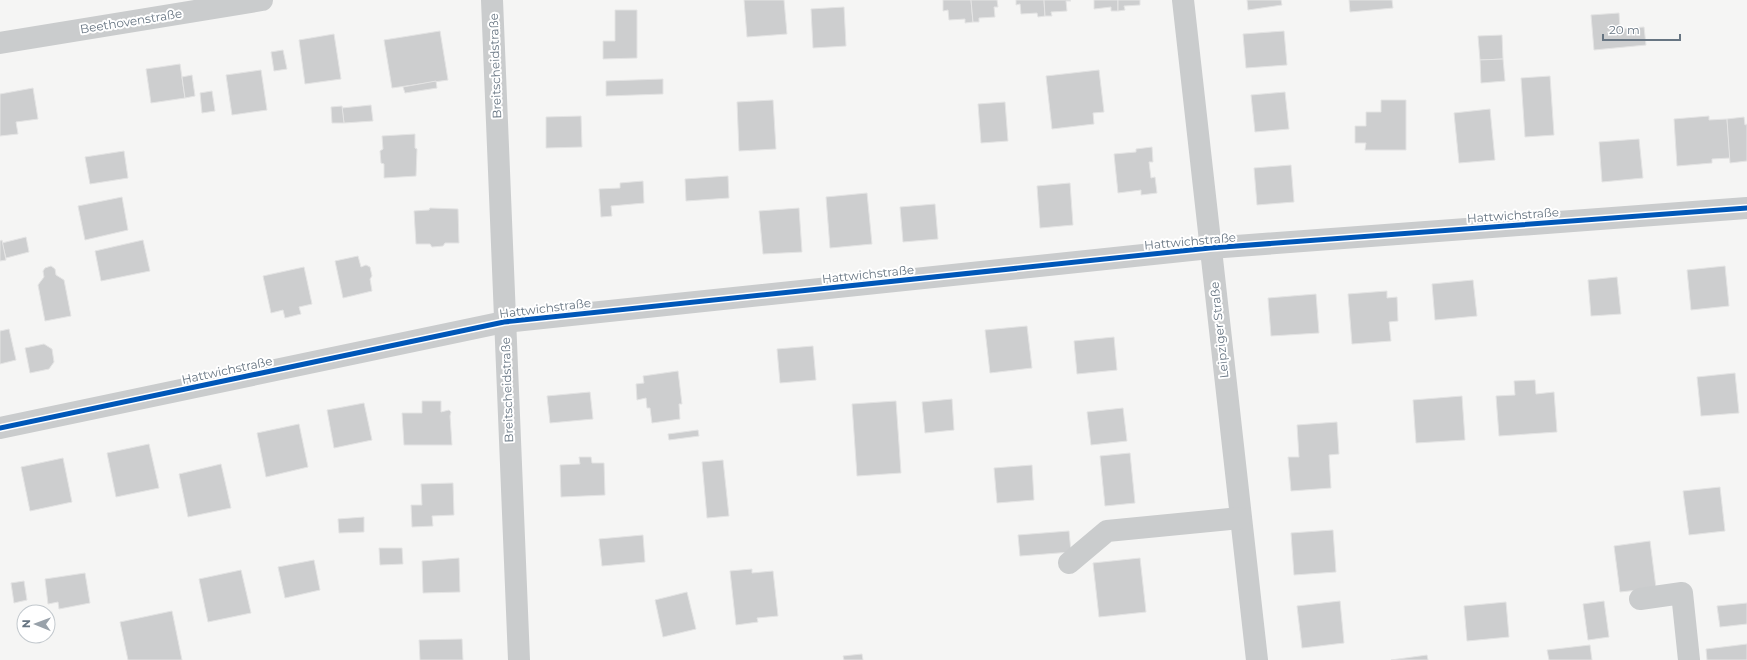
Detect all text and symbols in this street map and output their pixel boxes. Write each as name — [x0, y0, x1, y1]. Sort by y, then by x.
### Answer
street label: Beethovenstraße — [79, 6, 183, 36]
street label: Breitscheidstraße — [486, 13, 504, 119]
scale bar — [1603, 16, 1680, 42]
text: 20 m — [1609, 22, 1640, 37]
street label: Hattwichstraße — [1466, 204, 1560, 226]
street label: Hattwichstraße — [1143, 230, 1237, 252]
street label: Hattwichstraße — [821, 262, 915, 286]
street label: Leipziger Straße — [1206, 281, 1232, 379]
street label: Hattwichstraße — [498, 295, 592, 321]
street label: Breitscheidstraße — [498, 337, 516, 443]
street label: Hattwichstraße — [180, 353, 274, 387]
north arrow — [16, 604, 56, 644]
text: N — [19, 619, 33, 628]

